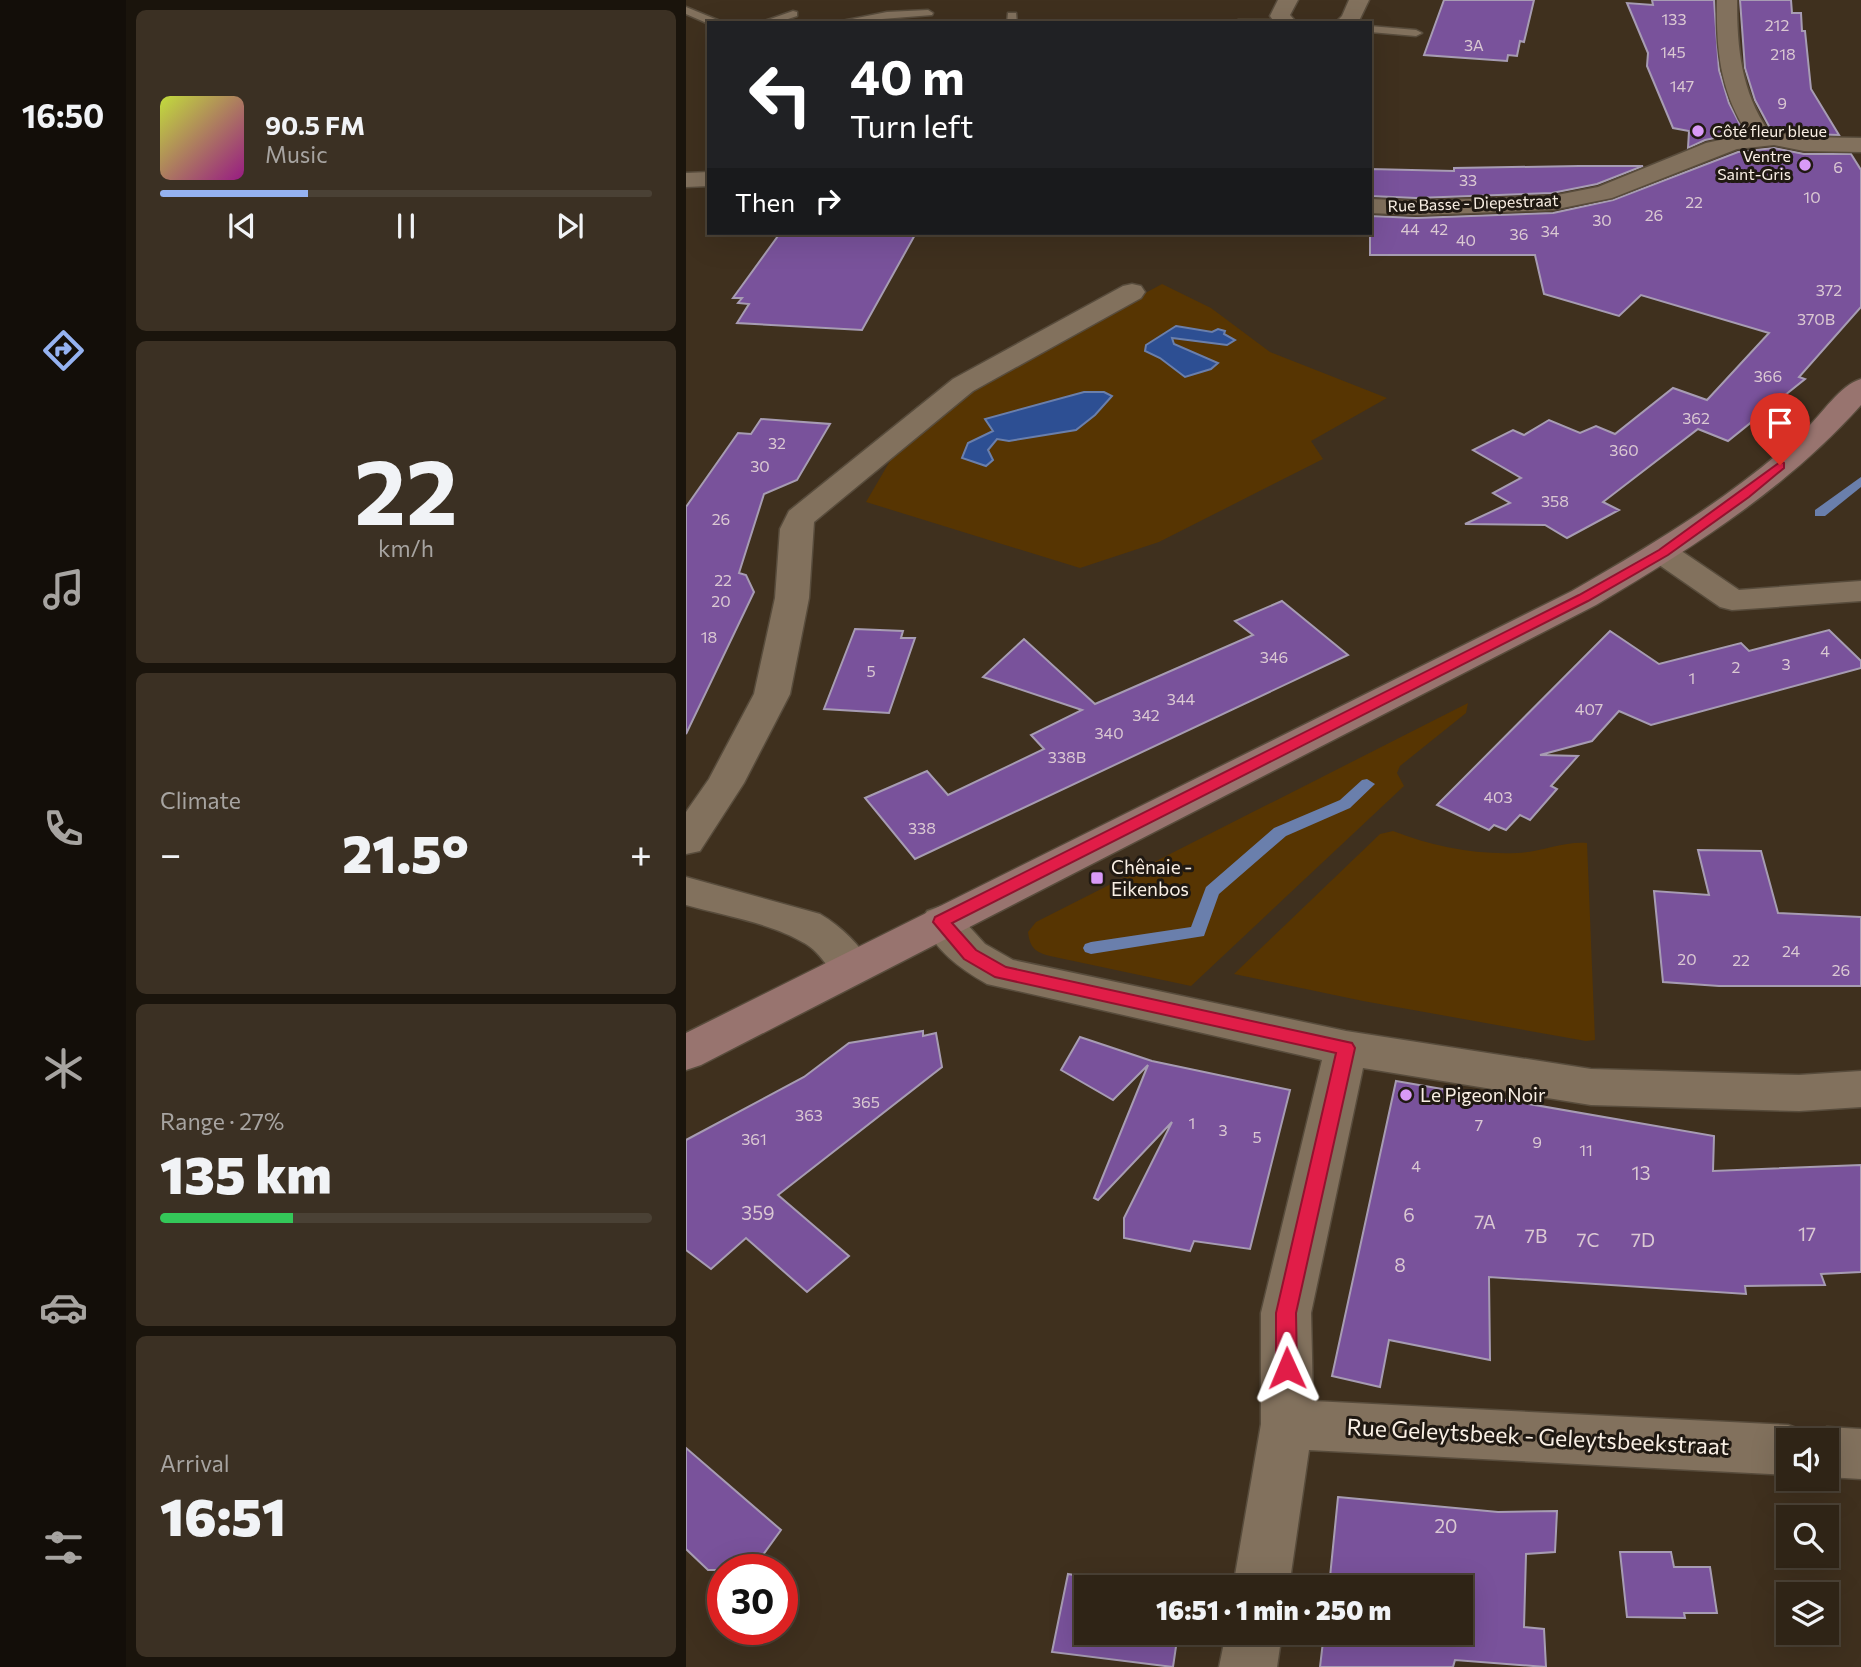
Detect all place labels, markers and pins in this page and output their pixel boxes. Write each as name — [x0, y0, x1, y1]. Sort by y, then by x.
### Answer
place label: Côté fleur bleue — [1712, 121, 1827, 140]
marker: Côté fleur bleue — [1690, 123, 1706, 139]
place label: Ventre Saint-Gris — [1717, 146, 1791, 183]
marker: Ventre Saint-Gris — [1797, 157, 1813, 173]
pin — [1750, 393, 1810, 465]
place label: Chênaie - Eikenbos — [1111, 855, 1192, 900]
marker: Chênaie - Eikenbos — [1089, 870, 1105, 886]
place label: Le Pigeon Noir — [1420, 1083, 1546, 1106]
marker: Le Pigeon Noir — [1398, 1087, 1414, 1103]

